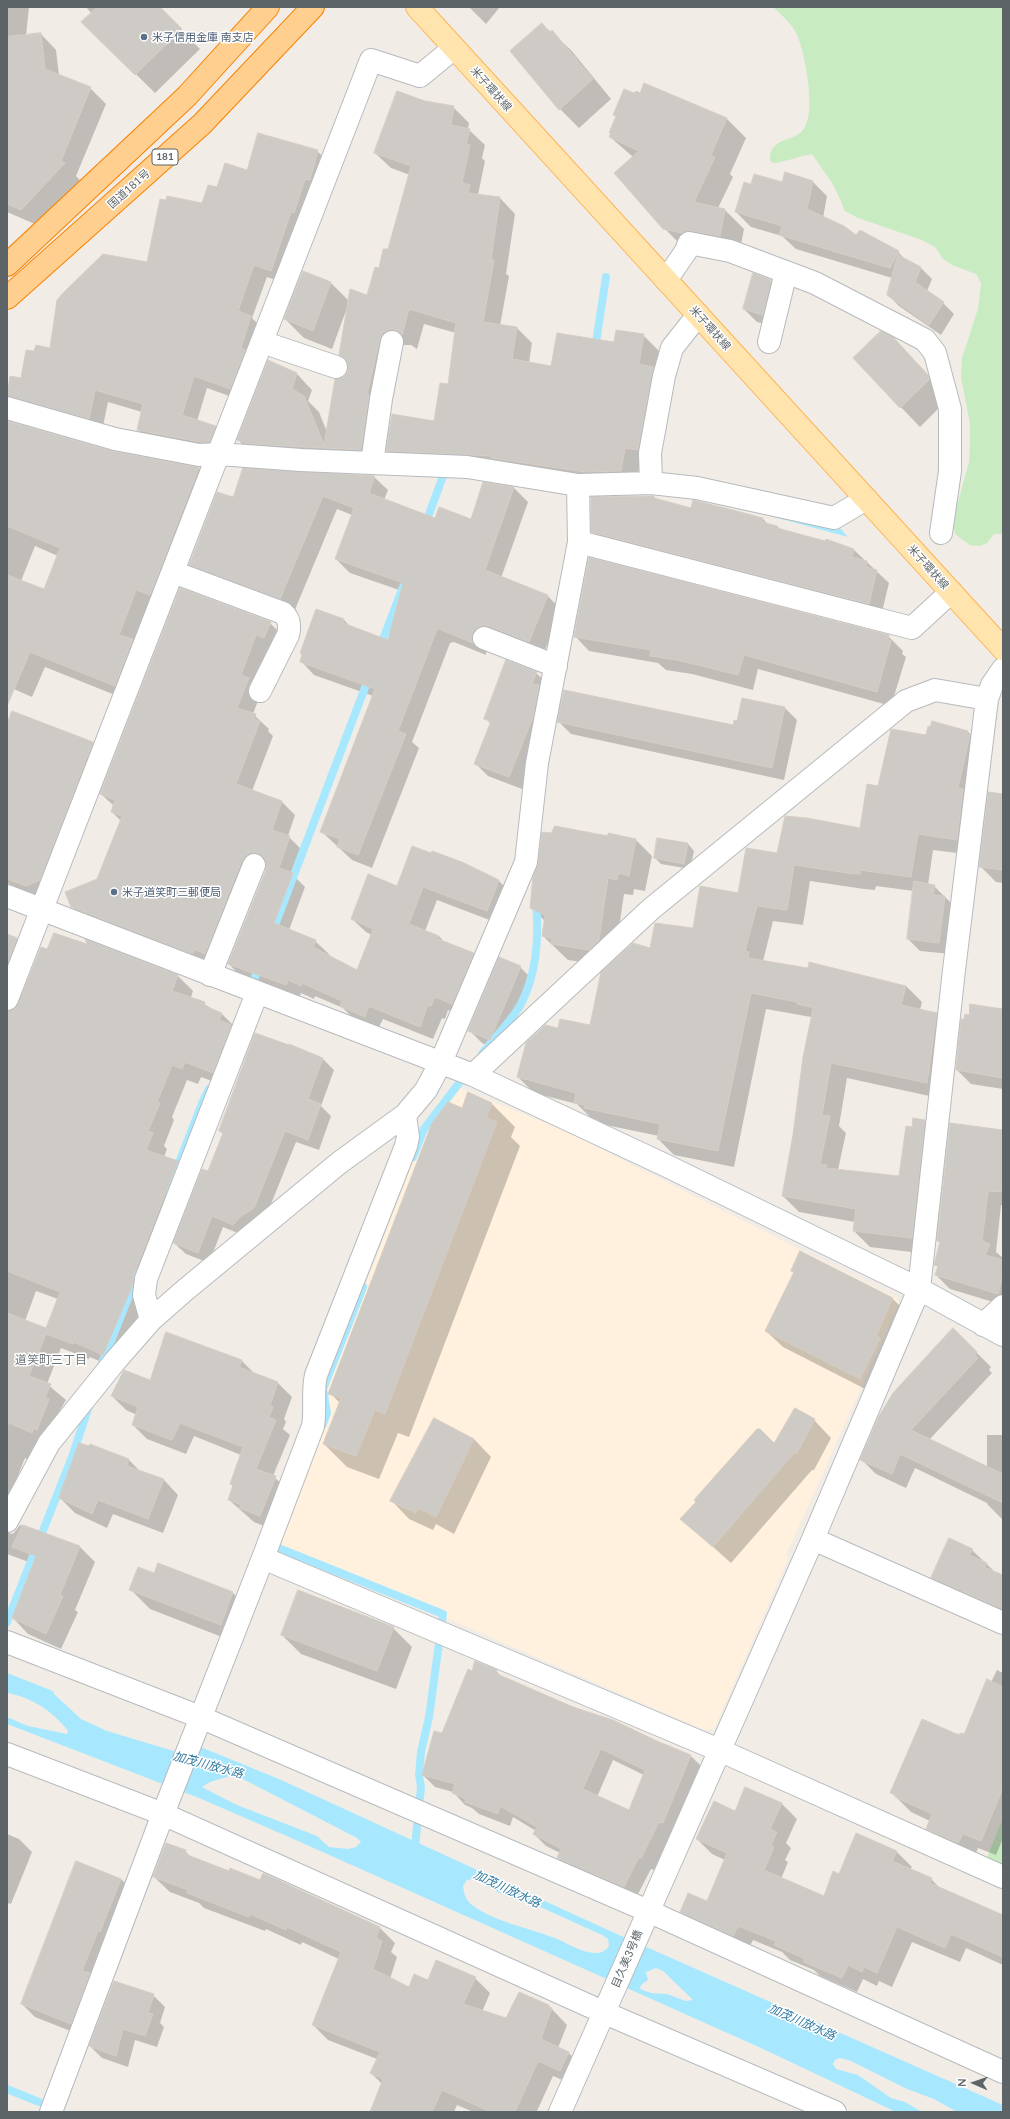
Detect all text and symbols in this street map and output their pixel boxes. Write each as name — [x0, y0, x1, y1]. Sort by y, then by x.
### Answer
place label: 米子信用金庫 南支店 — [152, 30, 254, 44]
marker: 米子信用金庫 南支店 — [139, 32, 149, 42]
street label: 米子環状線 — [468, 64, 514, 114]
road number: 181 — [152, 149, 178, 165]
street label: 国道181号 — [105, 167, 153, 211]
street label: 米子環状線 — [687, 303, 733, 353]
street label: 米子環状線 — [905, 542, 951, 592]
place label: 米子道笑町三郵便局 — [122, 885, 221, 899]
marker: 米子道笑町三郵便局 — [109, 887, 119, 897]
district label: 道笑町三丁目 — [15, 1353, 87, 1367]
water label: 加茂川放水路 — [171, 1749, 245, 1781]
water label: 加茂川放水路 — [471, 1867, 543, 1911]
street label: 目久美3号橋 — [609, 1928, 645, 1990]
water label: 加茂川放水路 — [766, 2001, 838, 2043]
north arrow — [954, 2063, 994, 2103]
text: N — [955, 2078, 968, 2087]

